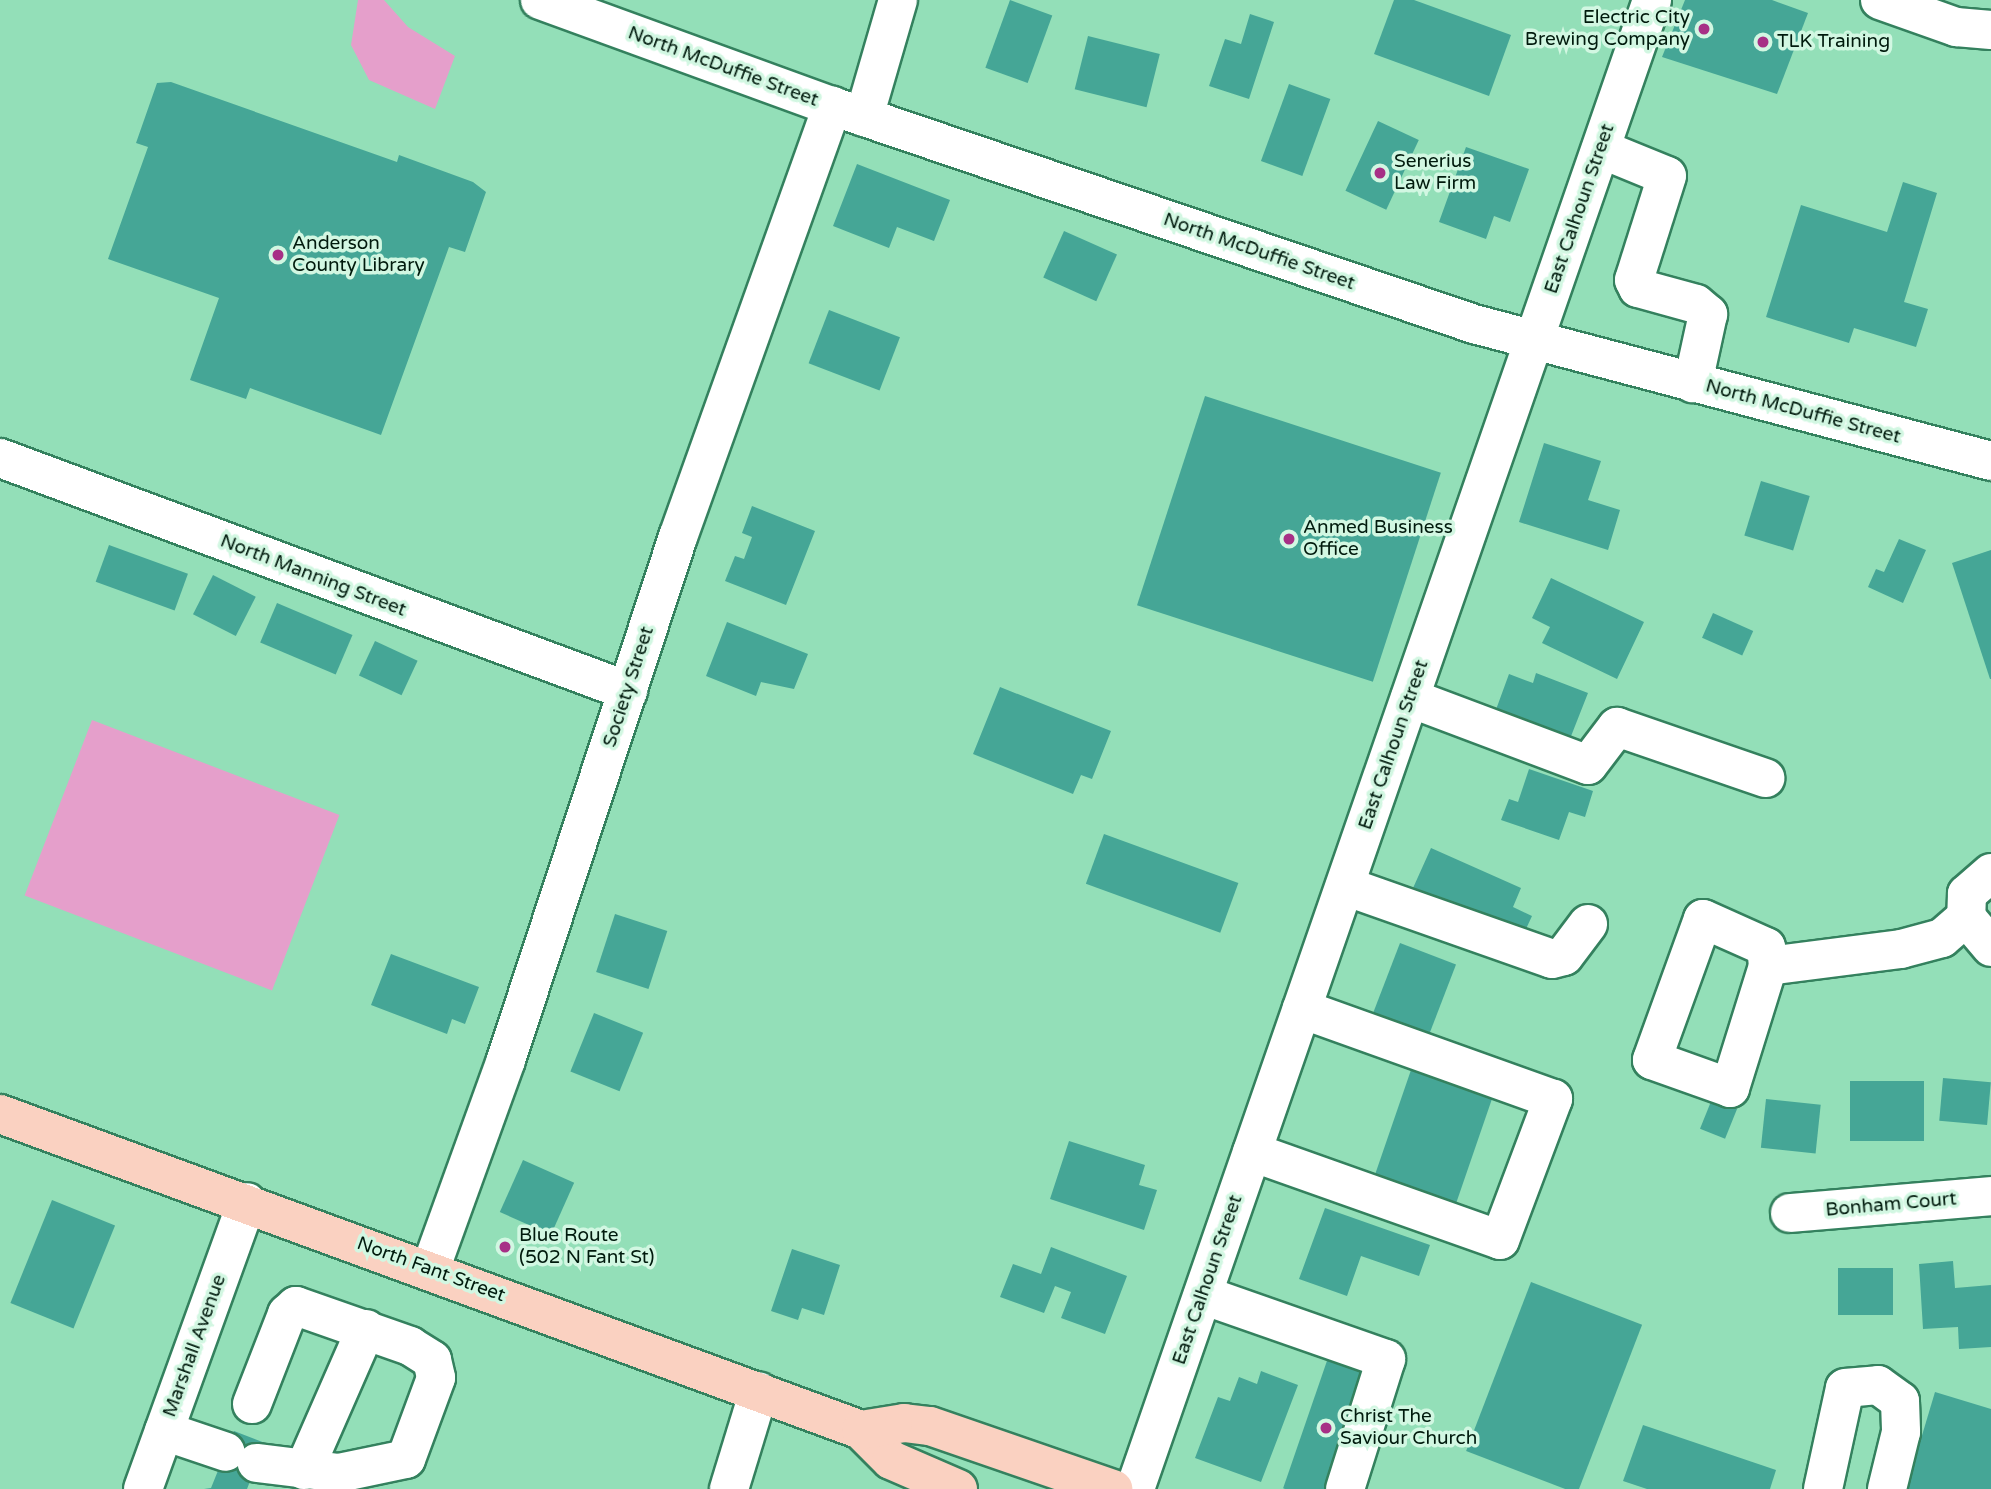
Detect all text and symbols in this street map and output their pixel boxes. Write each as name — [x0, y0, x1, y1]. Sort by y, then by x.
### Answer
place label: Electric City Brewing Company — [1525, 7, 1690, 51]
marker: Electric City Brewing Company — [1696, 21, 1712, 37]
street label: North McDuffie Street — [625, 22, 821, 112]
place label: TLK Training — [1777, 31, 1890, 53]
marker: TLK Training — [1755, 34, 1771, 50]
street label: East Calhoun Street — [1540, 121, 1620, 297]
place label: Senerius Law Firm — [1394, 151, 1476, 195]
marker: Senerius Law Firm — [1372, 165, 1388, 181]
street label: North McDuffie Street — [1160, 208, 1358, 296]
place label: Anderson County Library — [292, 233, 425, 277]
marker: Anderson County Library — [270, 247, 286, 263]
street label: North McDuffie Street — [1703, 375, 1903, 449]
place label: Anmed Business Office — [1303, 517, 1453, 561]
street label: North Manning Street — [217, 530, 409, 622]
marker: Anmed Business Office — [1281, 531, 1297, 547]
street label: Society Street — [599, 624, 659, 750]
street label: East Calhoun Street — [1354, 657, 1434, 833]
street label: Bonham Court — [1825, 1188, 1957, 1222]
street label: East Calhoun Street — [1168, 1192, 1248, 1368]
place label: Blue Route (502 N Fant St) — [519, 1225, 654, 1269]
street label: North Fant Street — [354, 1233, 508, 1307]
marker: Blue Route (502 N Fant St) — [497, 1239, 513, 1255]
street label: Marshall Avenue — [159, 1272, 231, 1420]
place label: Christ The Saviour Church — [1340, 1406, 1477, 1450]
marker: Christ The Saviour Church — [1318, 1420, 1334, 1436]

